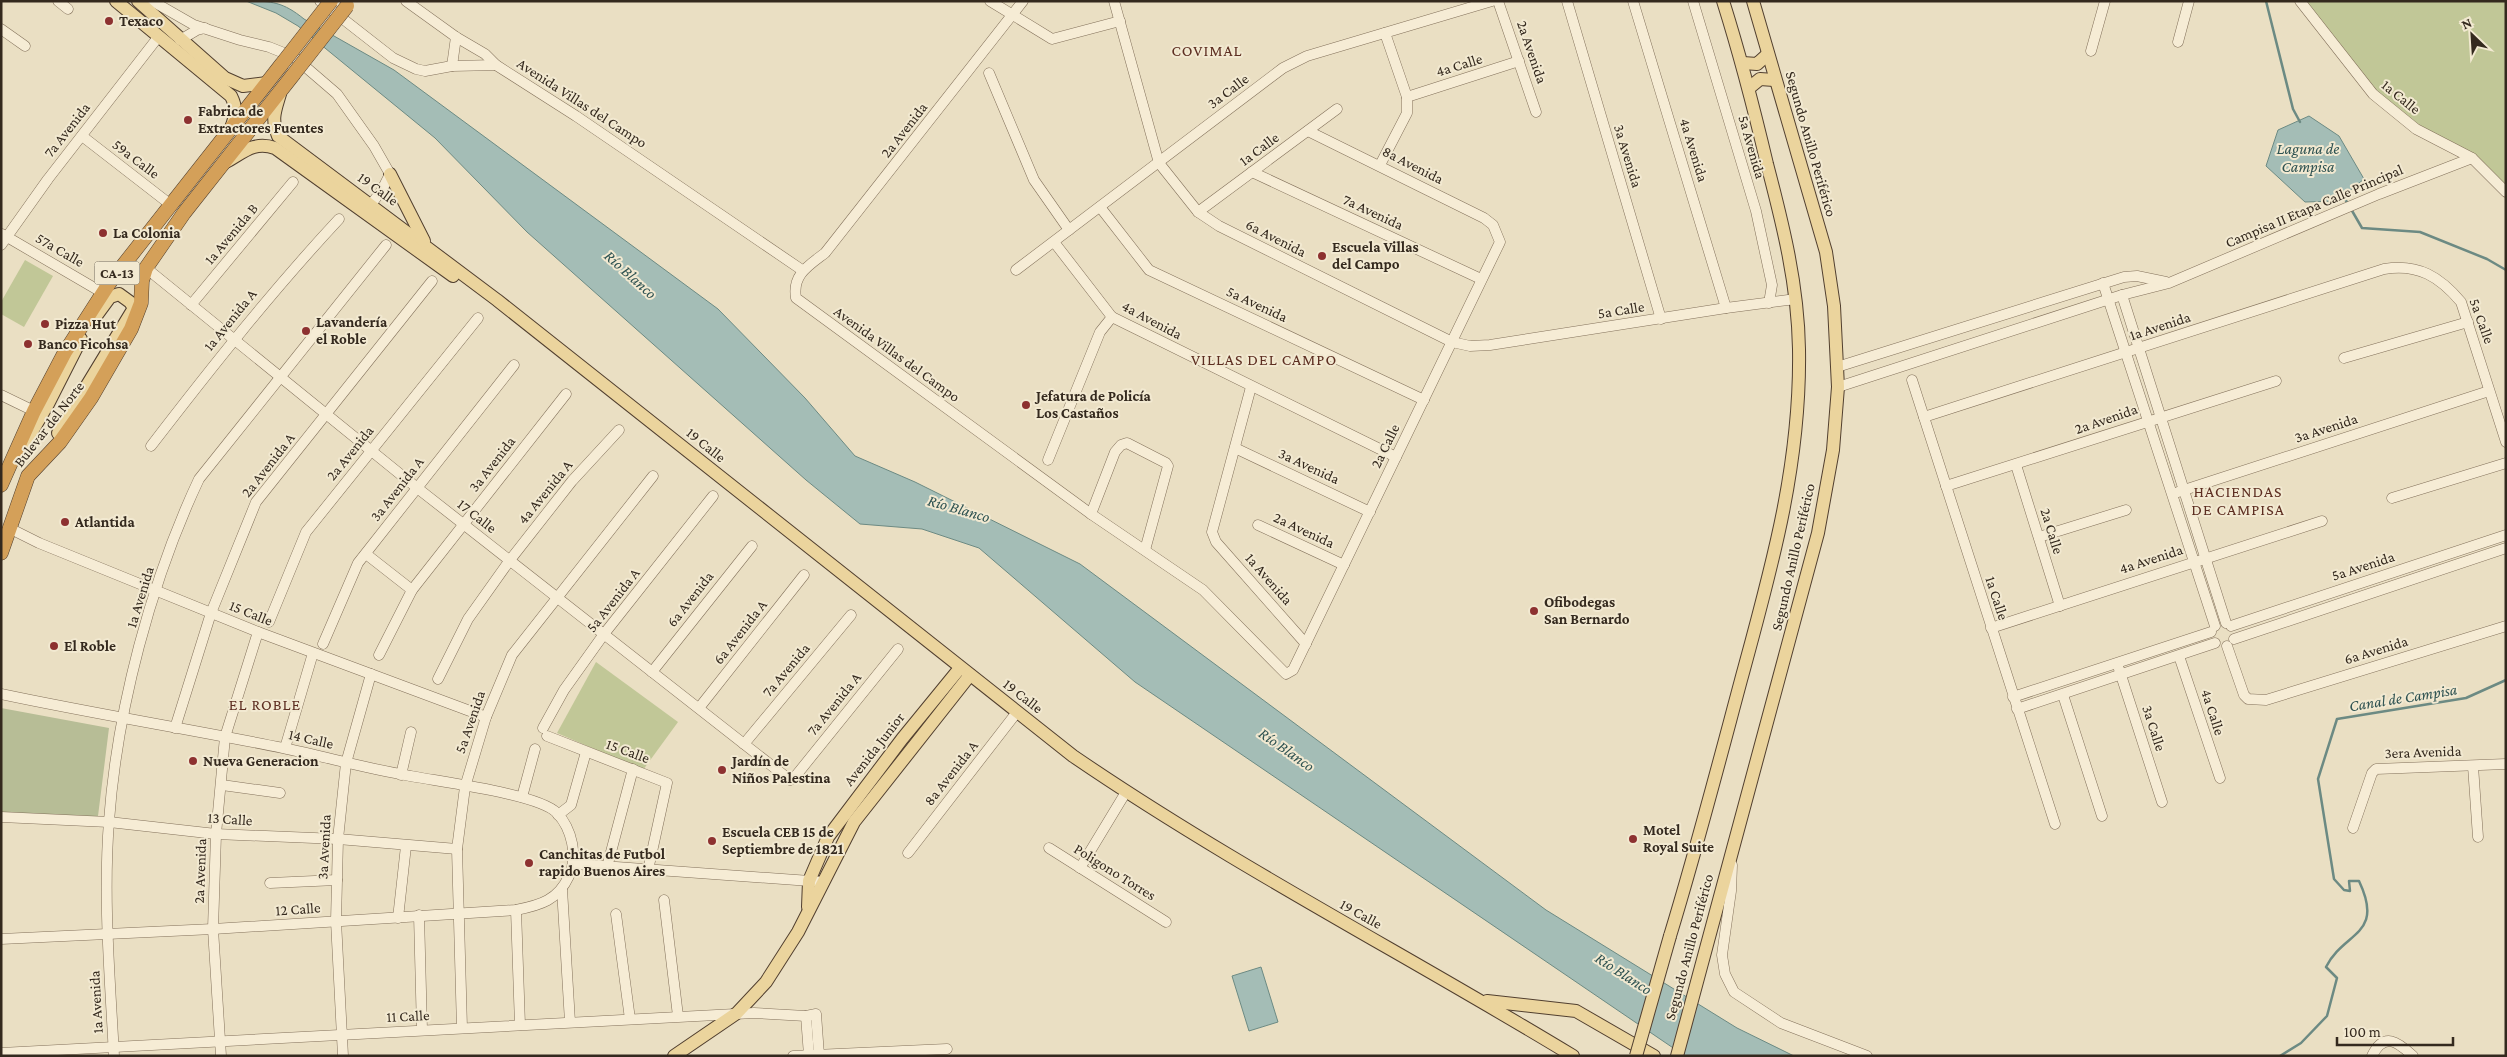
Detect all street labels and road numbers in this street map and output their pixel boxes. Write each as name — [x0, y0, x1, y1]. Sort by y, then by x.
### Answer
street label: 2a Avenida — [1514, 19, 1550, 86]
street label: 4a Calle — [1434, 50, 1484, 80]
street label: Avenida Villas del Campo — [514, 55, 650, 152]
street label: Segundo Anillo Periférico — [1782, 69, 1839, 219]
street label: 3a Calle — [1204, 70, 1252, 112]
street label: 1a Calle — [2379, 77, 2424, 118]
street label: 2a Avenida — [878, 99, 930, 161]
street label: 7a Avenida — [41, 100, 93, 160]
street label: 5a Avenida — [1735, 113, 1769, 181]
street label: 4a Avenida — [1677, 116, 1711, 184]
street label: 3a Avenida — [1611, 122, 1645, 190]
street label: 1a Calle — [1236, 129, 1282, 169]
street label: 59a Calle — [109, 136, 163, 182]
street label: 8a Avenida — [1380, 143, 1446, 187]
street label: Campisa II Etapa Calle Principal — [2223, 161, 2406, 252]
street label: 19 Calle — [355, 169, 401, 209]
street label: 7a Avenida — [1340, 191, 1406, 233]
street label: 1a Avenida B — [201, 200, 261, 268]
street label: 6a Avenida — [1243, 216, 1309, 260]
street label: 57a Calle — [33, 230, 87, 270]
road number: CA-13 — [94, 262, 140, 284]
street label: 5a Avenida — [1224, 283, 1290, 325]
street label: 1a Avenida A — [200, 286, 260, 354]
street label: 5a Calle — [2466, 296, 2498, 346]
street label: 4a Avenida — [1119, 297, 1185, 343]
street label: 5a Calle — [1597, 298, 1646, 322]
street label: Avenida Villas del Campo — [831, 303, 963, 406]
street label: 1a Avenida — [2128, 309, 2193, 343]
street label: Bulevar del Norte — [11, 378, 88, 470]
street label: 2a Avenida — [2073, 401, 2140, 437]
street label: 3a Avenida — [2292, 410, 2360, 446]
street label: 2a Calle — [1367, 421, 1403, 471]
street label: 2a Avenida — [323, 423, 377, 483]
street label: 19 Calle — [683, 424, 729, 466]
street label: 2a Avenida A — [238, 430, 298, 500]
street label: 3a Avenida — [466, 433, 518, 495]
street label: 3a Avenida — [1276, 445, 1342, 487]
street label: 3a Avenida A — [367, 454, 427, 524]
street label: 4a Avenida A — [515, 457, 576, 527]
street label: Segundo Anillo Periférico — [1768, 482, 1819, 632]
street label: 17 Calle — [454, 496, 500, 536]
street label: 2a Calle — [2037, 506, 2067, 556]
street label: 2a Avenida — [1271, 509, 1337, 551]
street label: 4a Avenida — [2117, 541, 2185, 577]
street label: 5a Avenida — [2330, 548, 2397, 584]
street label: 1a Avenida — [1242, 550, 1296, 608]
street label: 1a Avenida — [123, 564, 157, 630]
street label: 5a Avenida A — [583, 565, 643, 635]
street label: 6a Avenida — [663, 568, 717, 630]
street label: 1a Calle — [1982, 574, 2012, 622]
street label: 6a Avenida A — [710, 596, 770, 667]
street label: 15 Calle — [227, 597, 275, 629]
street label: 6a Avenida — [2342, 633, 2410, 667]
street label: 7a Avenida — [759, 640, 813, 700]
street label: 7a Avenida A — [804, 669, 864, 739]
street label: 19 Calle — [1000, 676, 1046, 717]
street label: 4a Calle — [2198, 687, 2228, 737]
street label: 5a Avenida — [452, 689, 488, 755]
street label: 3a Calle — [2139, 703, 2169, 753]
street label: Avenida Junior — [840, 709, 909, 789]
street label: 14 Calle — [287, 726, 335, 752]
street label: 15 Calle — [604, 736, 652, 766]
street label: 8a Avenida A — [921, 737, 981, 808]
street label: 3era Avenida — [2384, 743, 2462, 761]
street label: 13 Calle — [207, 809, 253, 829]
street label: 3a Avenida — [314, 814, 334, 880]
street label: 2a Avenida — [191, 838, 209, 904]
street label: Poligono Torres — [1071, 840, 1159, 904]
street label: Segundo Anillo Periférico — [1662, 872, 1717, 1022]
street label: 19 Calle — [1337, 896, 1385, 932]
street label: 12 Calle — [275, 899, 321, 919]
street label: 1a Avenida — [86, 970, 106, 1034]
street label: 11 Calle — [386, 1007, 430, 1025]

